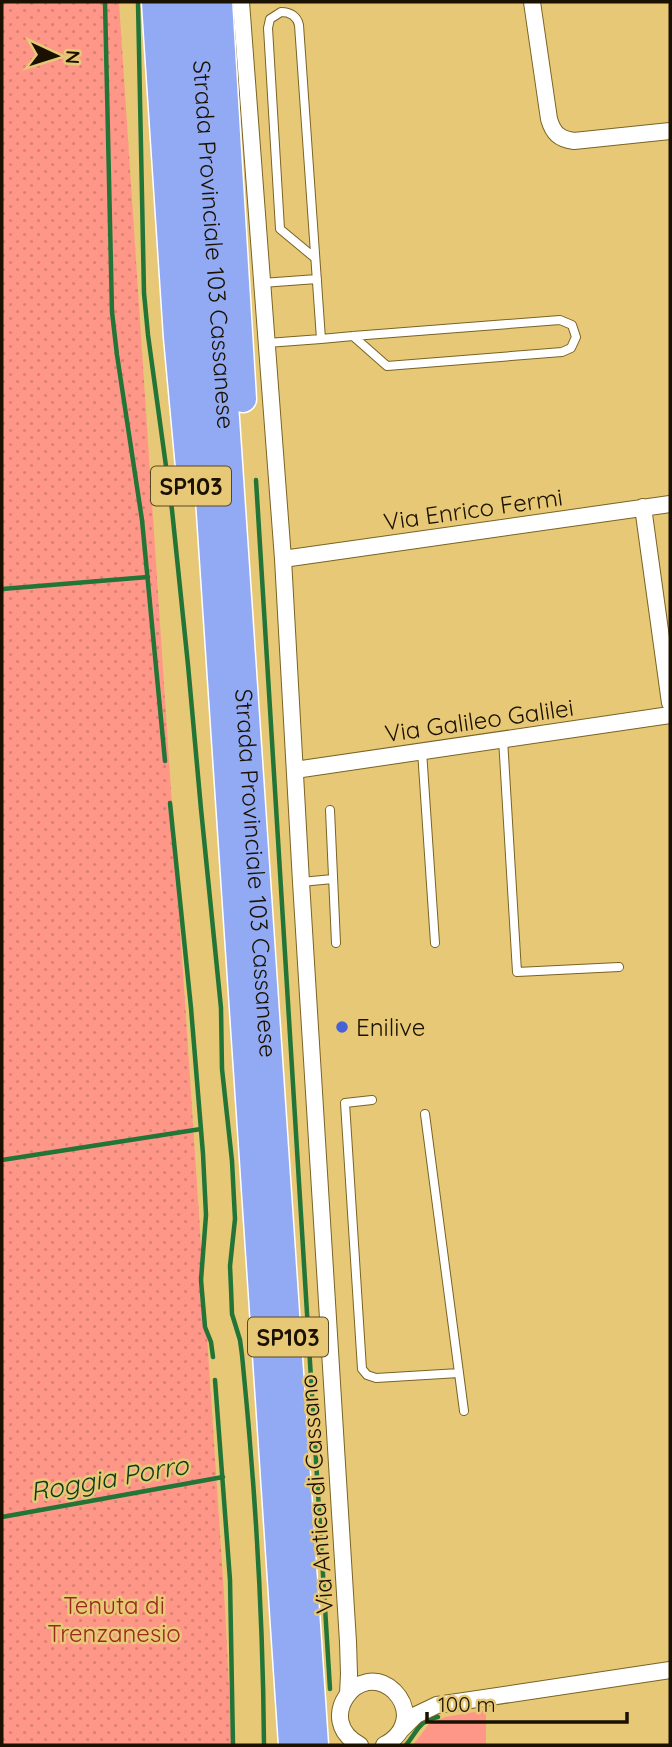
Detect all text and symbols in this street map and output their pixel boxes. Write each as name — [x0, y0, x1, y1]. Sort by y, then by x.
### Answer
north arrow — [21, 21, 91, 91]
text: N — [61, 49, 85, 65]
street label: Strada Provinciale 103 Cassanese — [187, 59, 242, 430]
road number: SP103 — [151, 466, 231, 506]
street label: Via Enrico Fermi — [381, 482, 565, 536]
street label: Strada Provinciale 103 Cassanese — [229, 688, 284, 1058]
street label: Via Galileo Galilei — [383, 692, 575, 748]
place label: Enilive — [356, 1012, 425, 1042]
marker: Enilive — [334, 1019, 350, 1035]
road number: SP103 — [248, 1318, 328, 1356]
street label: Via Antica di Cassano — [293, 1373, 339, 1615]
water label: Roggia Porro — [27, 1448, 192, 1508]
park label: Tenuta di Trenzanesio — [47, 1590, 181, 1648]
scale bar — [427, 1680, 626, 1724]
text: 100 m — [438, 1691, 496, 1717]

